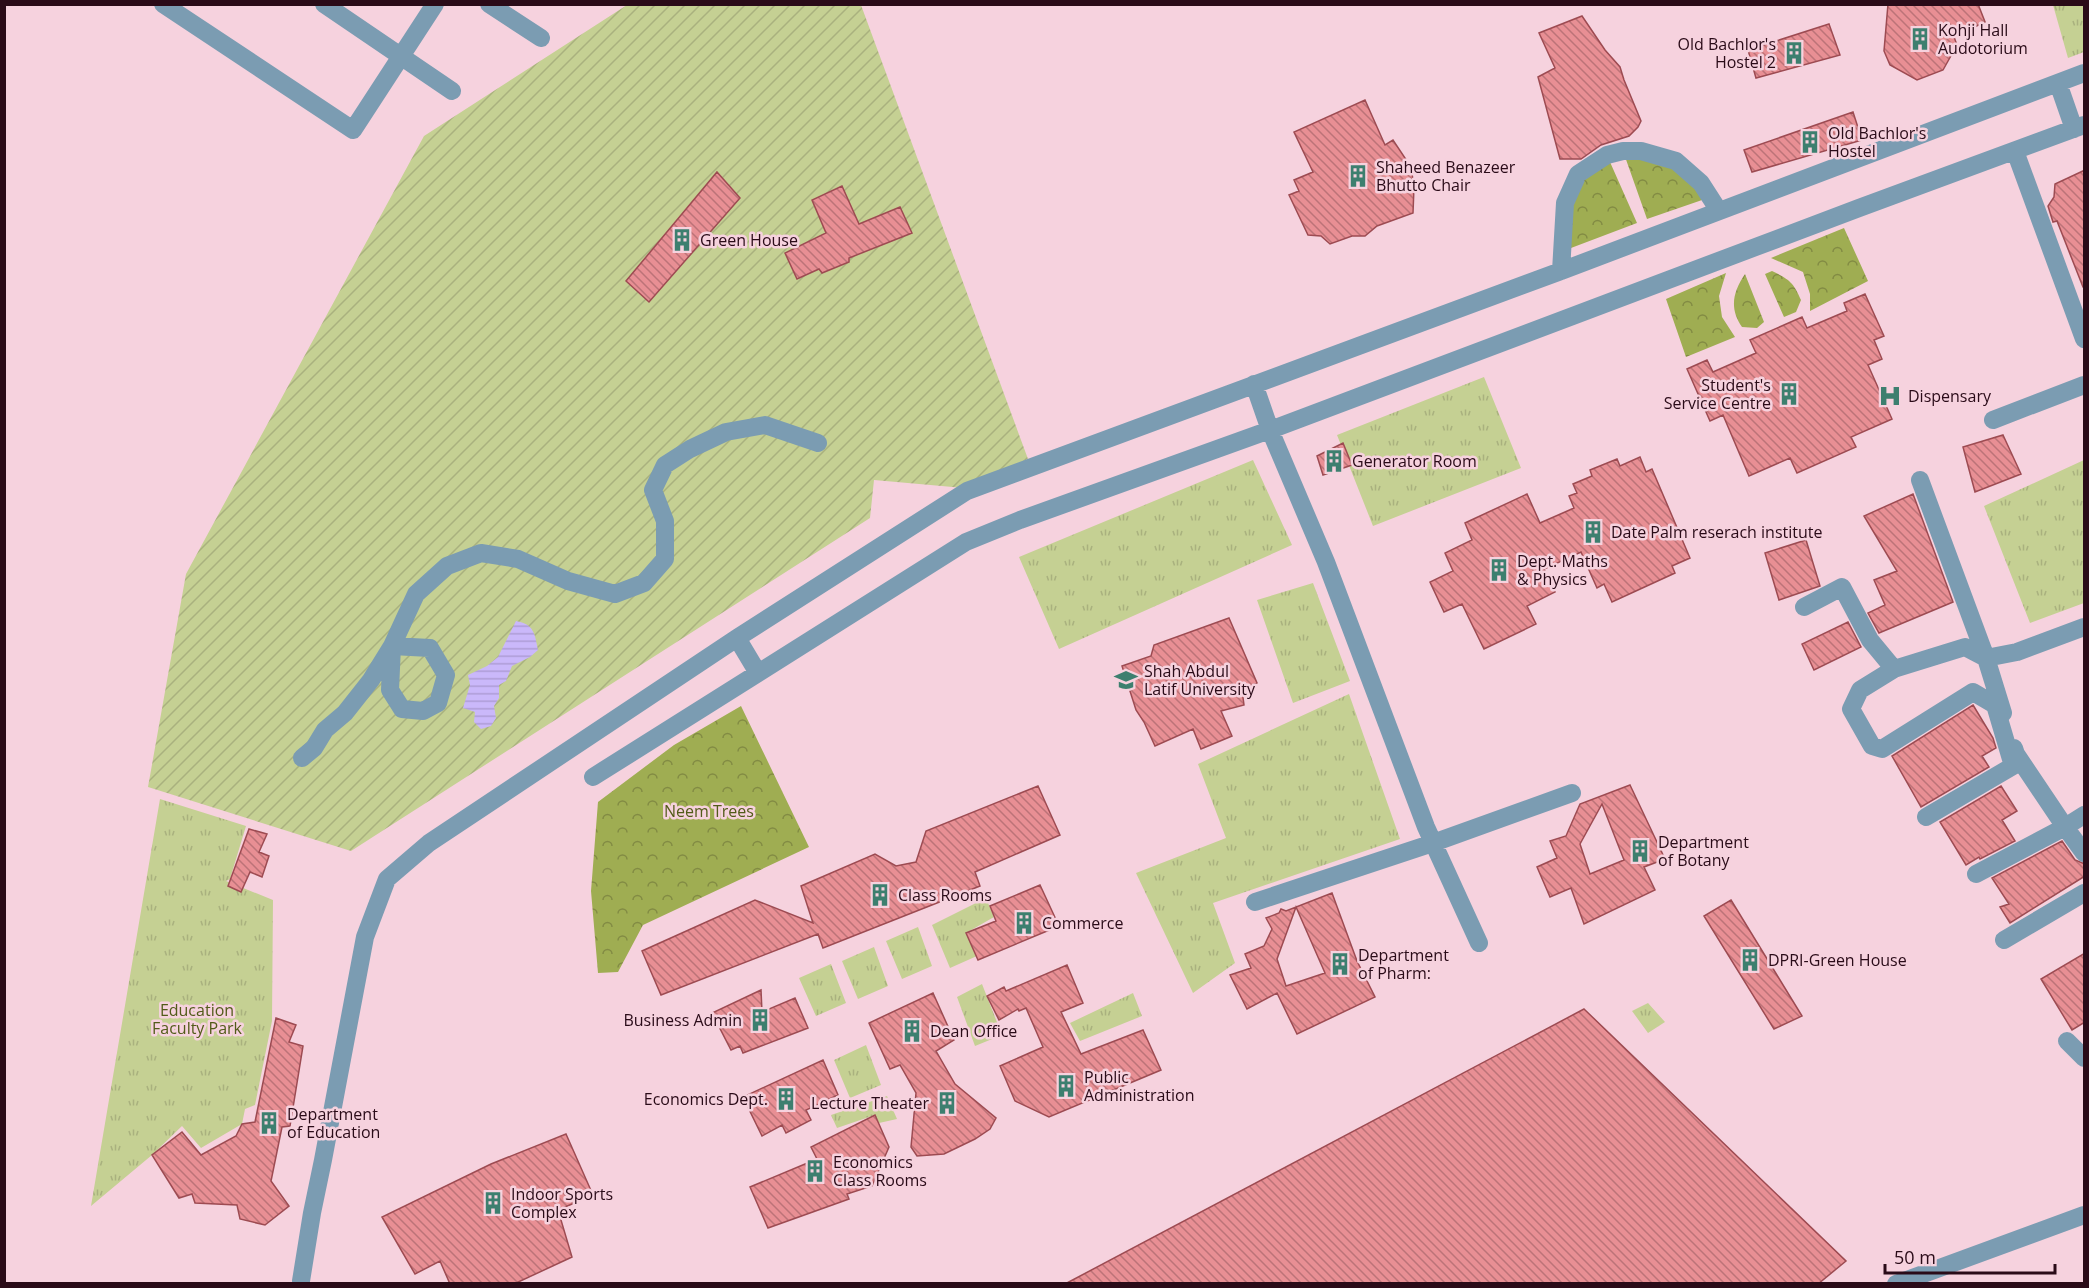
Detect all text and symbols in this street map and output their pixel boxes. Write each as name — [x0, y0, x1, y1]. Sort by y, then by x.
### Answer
place label: Kohji Hall Audotorium — [1938, 19, 2028, 59]
building icon: Kohji Hall Audotorium — [1907, 26, 1933, 52]
place label: Old Bachlor's Hostel 2 — [1678, 33, 1776, 73]
building icon: Old Bachlor's Hostel 2 — [1781, 40, 1807, 66]
place label: Old Bachlor's Hostel — [1828, 122, 1926, 162]
building icon: Old Bachlor's Hostel — [1797, 129, 1823, 155]
place label: Shaheed Benazeer Bhutto Chair — [1376, 156, 1516, 196]
building icon: Shaheed Benazeer Bhutto Chair — [1345, 163, 1371, 189]
building icon: Green House — [669, 227, 695, 253]
place label: Green House — [700, 229, 798, 251]
place label: Student's Service Centre — [1664, 374, 1771, 414]
building icon: Student's Service Centre — [1776, 381, 1802, 407]
hospital icon: Dispensary — [1877, 383, 1903, 409]
place label: Dispensary — [1908, 385, 1992, 407]
building icon: Generator Room — [1321, 448, 1347, 474]
place label: Generator Room — [1352, 450, 1477, 472]
building icon: Date Palm reserach institute — [1580, 519, 1606, 545]
place label: Date Palm reserach institute — [1611, 521, 1823, 543]
place label: Dept. Maths & Physics — [1517, 550, 1608, 590]
building icon: Dept. Maths & Physics — [1486, 557, 1512, 583]
place label: Shah Abdul Latif University — [1144, 660, 1256, 700]
school or university icon: Shah Abdul Latif University — [1113, 667, 1139, 693]
park label: Neem Trees — [664, 800, 754, 822]
place label: Department of Botany — [1658, 831, 1749, 871]
building icon: Department of Botany — [1627, 838, 1653, 864]
building icon: Class Rooms — [867, 882, 893, 908]
place label: Class Rooms — [898, 884, 992, 906]
building icon: Commerce — [1011, 910, 1037, 936]
place label: Commerce — [1042, 912, 1124, 934]
place label: Department of Pharm: — [1358, 944, 1449, 984]
building icon: DPRI-Green House — [1737, 947, 1763, 973]
place label: DPRI-Green House — [1768, 949, 1907, 971]
building icon: Department of Pharm: — [1327, 951, 1353, 977]
park label: Education Faculty Park — [152, 999, 243, 1039]
building icon: Business Admin — [747, 1007, 773, 1033]
place label: Business Admin — [623, 1009, 742, 1031]
building icon: Dean Office — [899, 1018, 925, 1044]
place label: Dean Office — [930, 1020, 1017, 1042]
place label: Public Administration — [1084, 1066, 1195, 1106]
building icon: Public Administration — [1053, 1073, 1079, 1099]
building icon: Economics Dept. — [773, 1086, 799, 1112]
place label: Economics Dept. — [644, 1088, 768, 1110]
building icon: Lecture Theater — [934, 1090, 960, 1116]
place label: Lecture Theater — [811, 1092, 929, 1114]
place label: Department of Education — [287, 1103, 380, 1143]
building icon: Department of Education — [256, 1110, 282, 1136]
place label: Economics Class Rooms — [833, 1151, 927, 1191]
building icon: Economics Class Rooms — [802, 1158, 828, 1184]
place label: Indoor Sports Complex — [511, 1183, 613, 1223]
building icon: Indoor Sports Complex — [480, 1190, 506, 1216]
scale bar — [1885, 1237, 2054, 1275]
text: 50 m — [1894, 1245, 1936, 1269]

